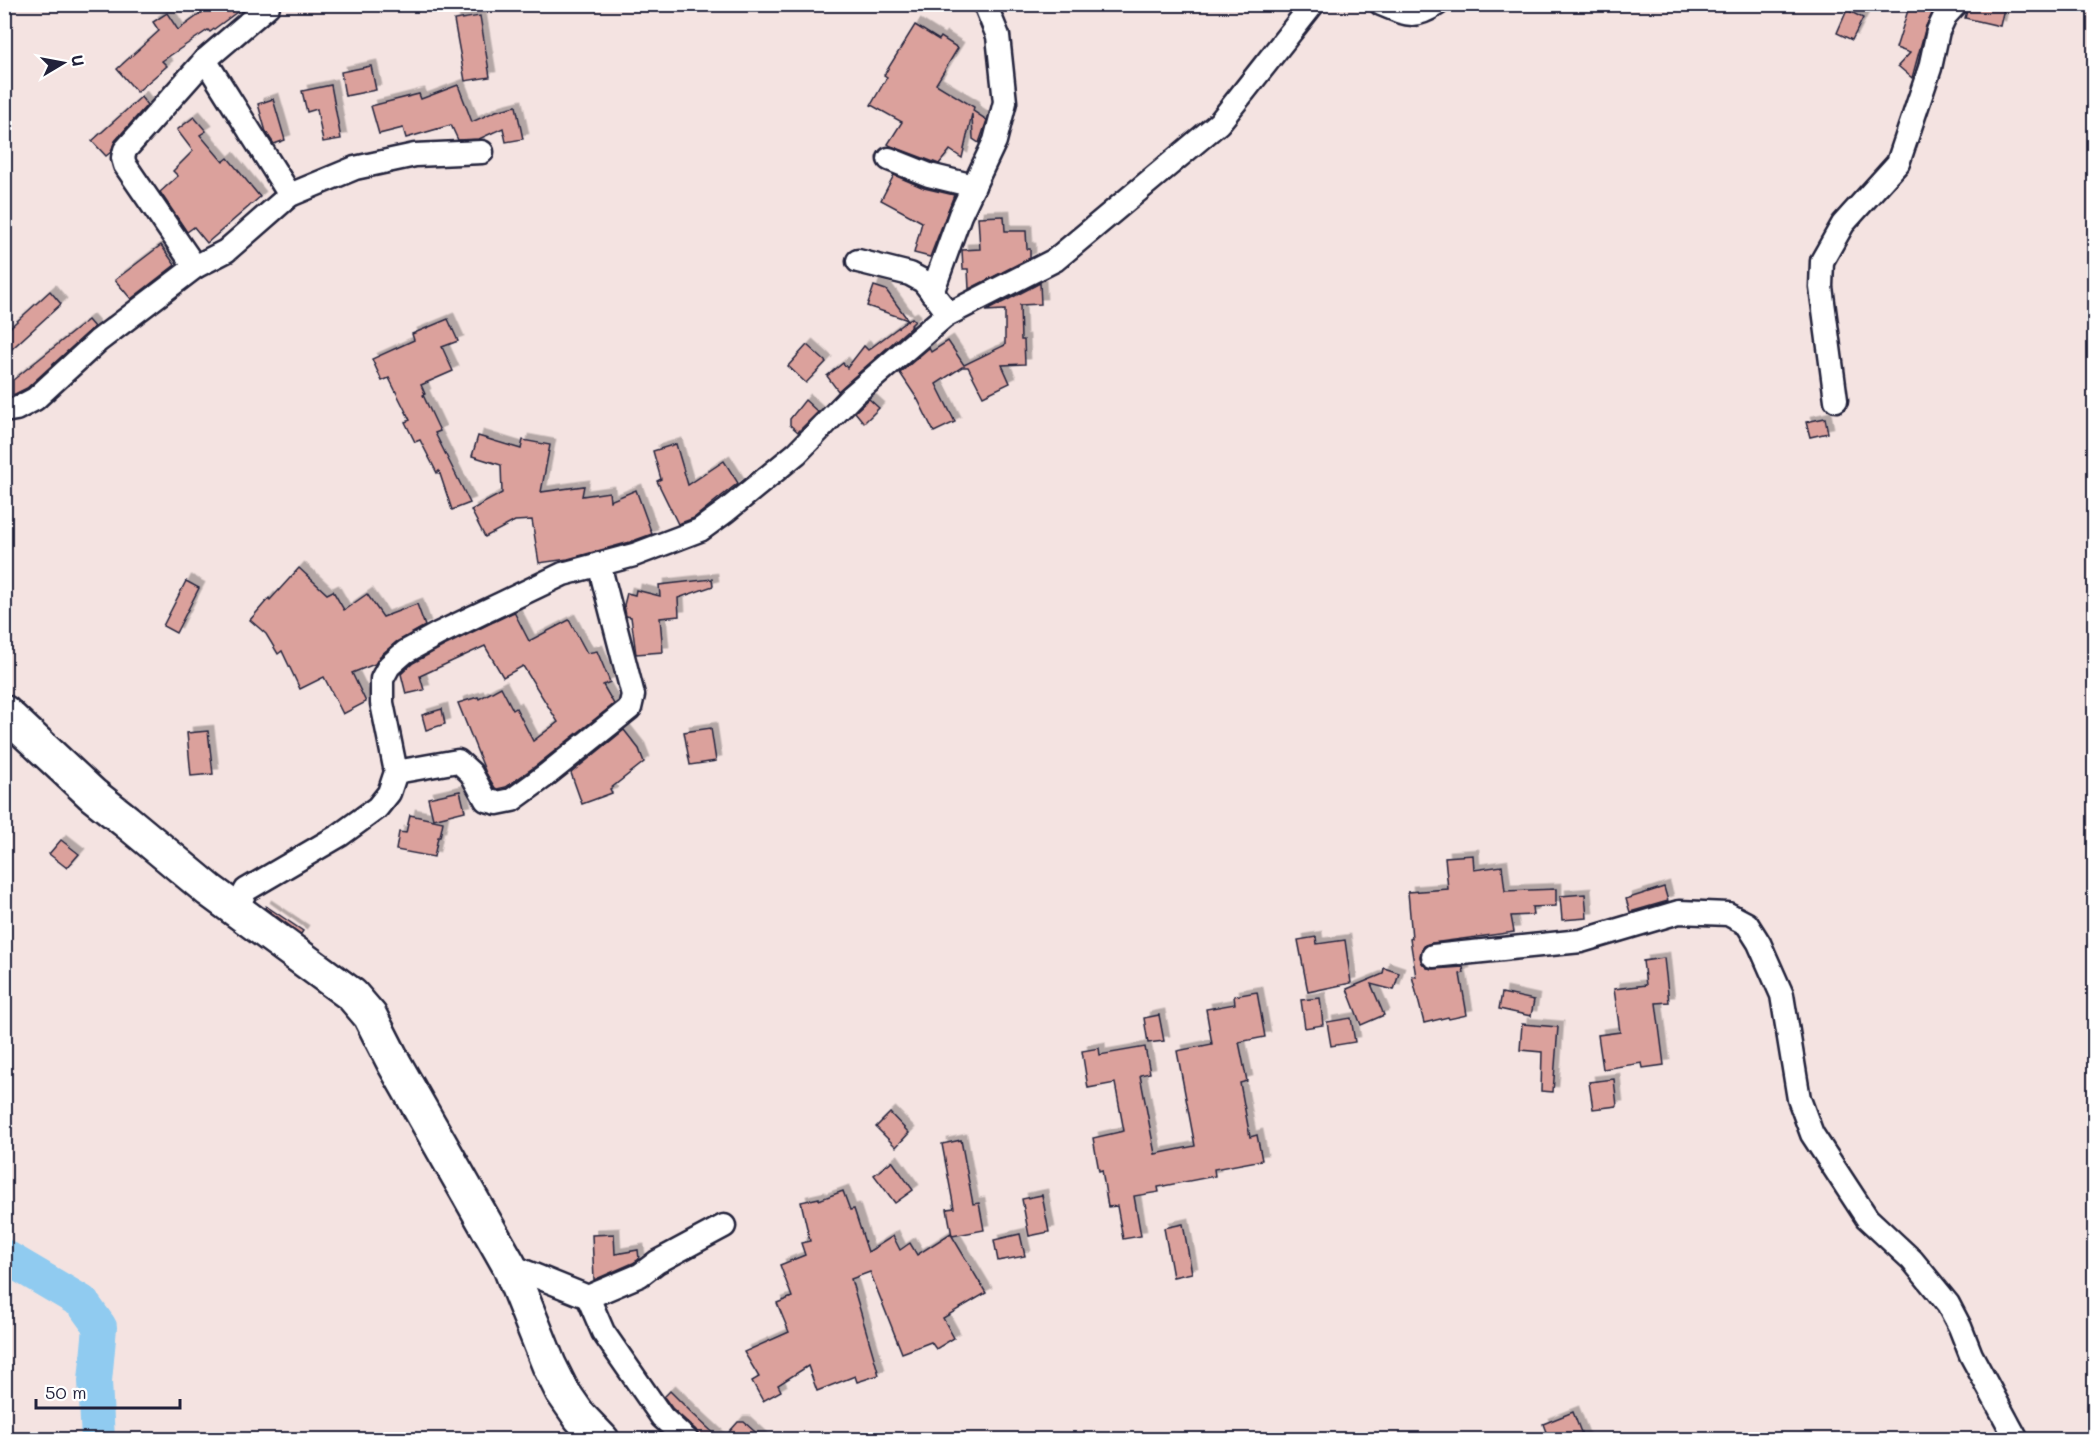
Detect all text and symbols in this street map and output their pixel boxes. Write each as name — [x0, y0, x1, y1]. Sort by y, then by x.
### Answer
north arrow — [33, 33, 93, 93]
text: U — [67, 53, 90, 68]
scale bar — [36, 1372, 180, 1410]
text: 50 m — [45, 1380, 87, 1404]

